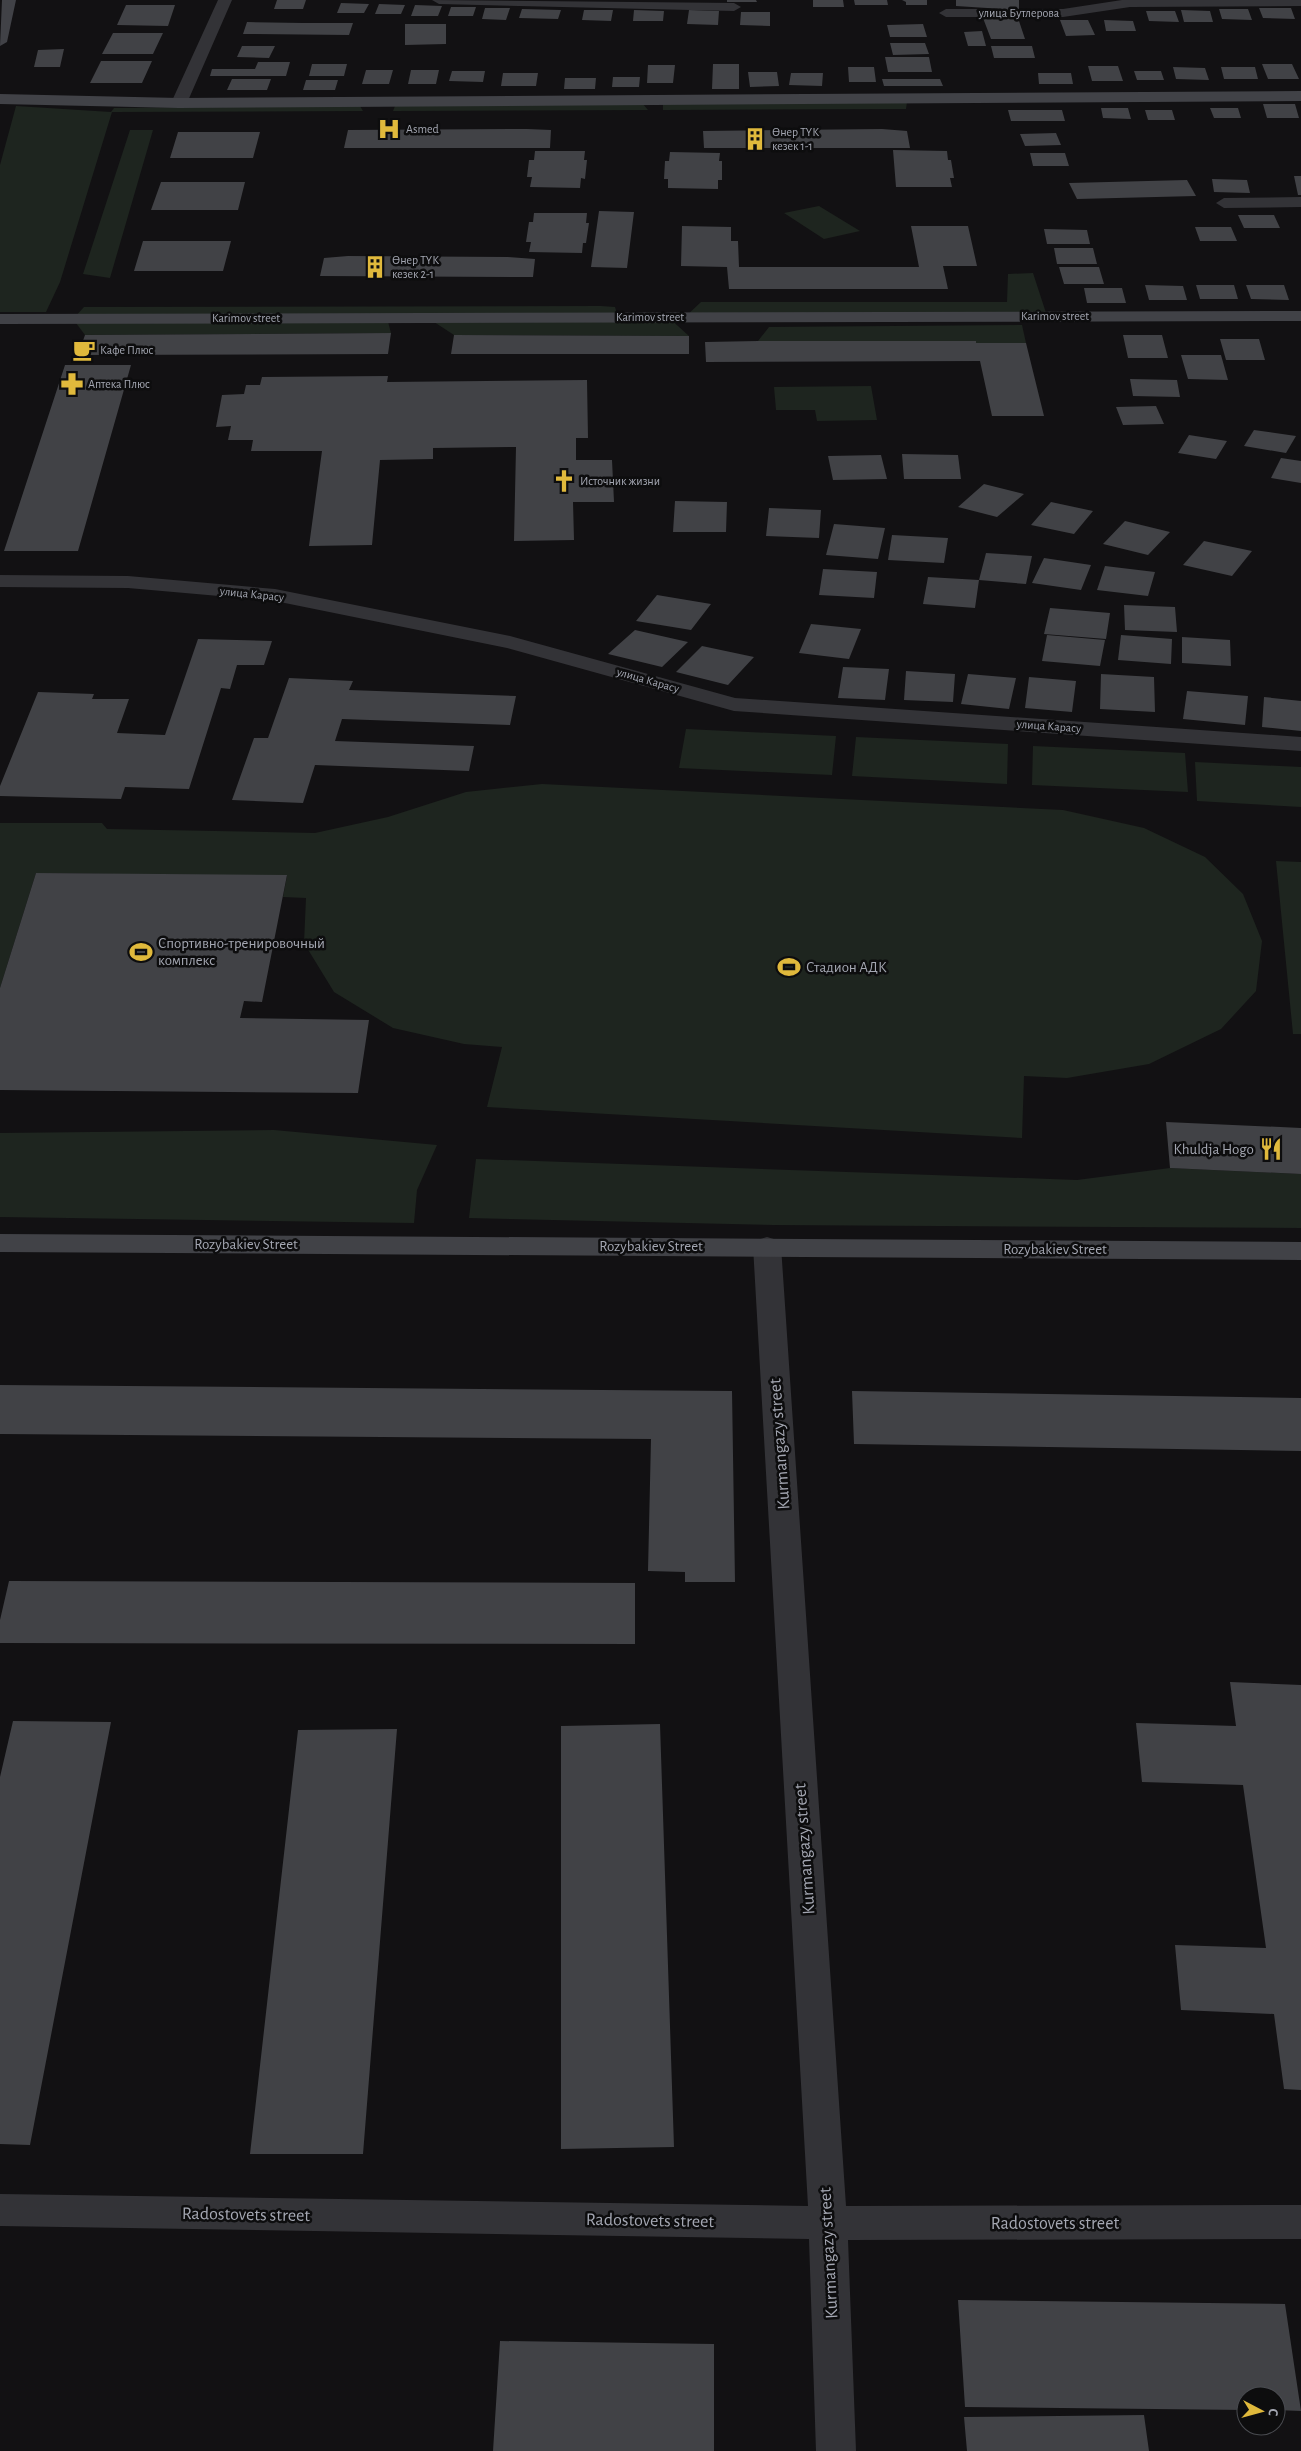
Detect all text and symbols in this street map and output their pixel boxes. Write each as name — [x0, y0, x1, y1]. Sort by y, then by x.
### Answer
street label: улица Бутлерова — [978, 7, 1060, 20]
hospital icon: Asmed — [376, 116, 402, 142]
place label: Asmed — [406, 123, 439, 135]
building icon: Өнер ТҮК кезек 1-1 — [742, 126, 768, 152]
place label: Өнер ТҮК кезек 1-1 — [772, 126, 819, 152]
building icon: Өнер ТҮК кезек 2-1 — [362, 254, 388, 280]
place label: Өнер ТҮК кезек 2-1 — [392, 254, 439, 280]
street label: Karimov street — [1021, 310, 1089, 322]
street label: Karimov street — [616, 311, 684, 323]
street label: Karimov street — [212, 312, 280, 324]
cafe icon: Кафе Плюс — [71, 337, 97, 363]
place label: Кафе Плюс — [100, 344, 154, 356]
pharmacy icon: Аптека Плюс — [59, 371, 85, 397]
place label: Аптека Плюс — [88, 378, 150, 390]
church icon: Источник жизни — [551, 468, 577, 494]
place label: Источник жизни — [580, 475, 660, 487]
street label: улица Карасу — [218, 585, 285, 604]
street label: улица Карасу — [614, 665, 681, 696]
street label: улица Карасу — [1015, 718, 1082, 735]
place label: Спортивно-тренировочный комплекс — [158, 936, 325, 968]
sports icon: Спортивно-тренировочный комплекс — [128, 939, 154, 965]
sports icon: Стадион АДК — [776, 954, 802, 980]
place label: Стадион АДК — [806, 960, 887, 975]
restaurant icon: Khuldja Hogo — [1258, 1136, 1284, 1162]
place label: Khuldja Hogo — [1173, 1142, 1254, 1157]
street label: Rozybakiev Street — [194, 1237, 298, 1252]
street label: Rozybakiev Street — [599, 1239, 703, 1254]
street label: Rozybakiev Street — [1003, 1242, 1107, 1257]
street label: Kurmangazy street — [766, 1377, 794, 1510]
street label: Kurmangazy street — [791, 1782, 819, 1915]
street label: Kurmangazy street — [817, 2186, 841, 2319]
street label: Radostovets street — [182, 2205, 311, 2225]
street label: Radostovets street — [586, 2211, 715, 2231]
street label: Radostovets street — [991, 2215, 1119, 2233]
north arrow — [1236, 2386, 1286, 2436]
text: С — [1266, 2408, 1280, 2417]

